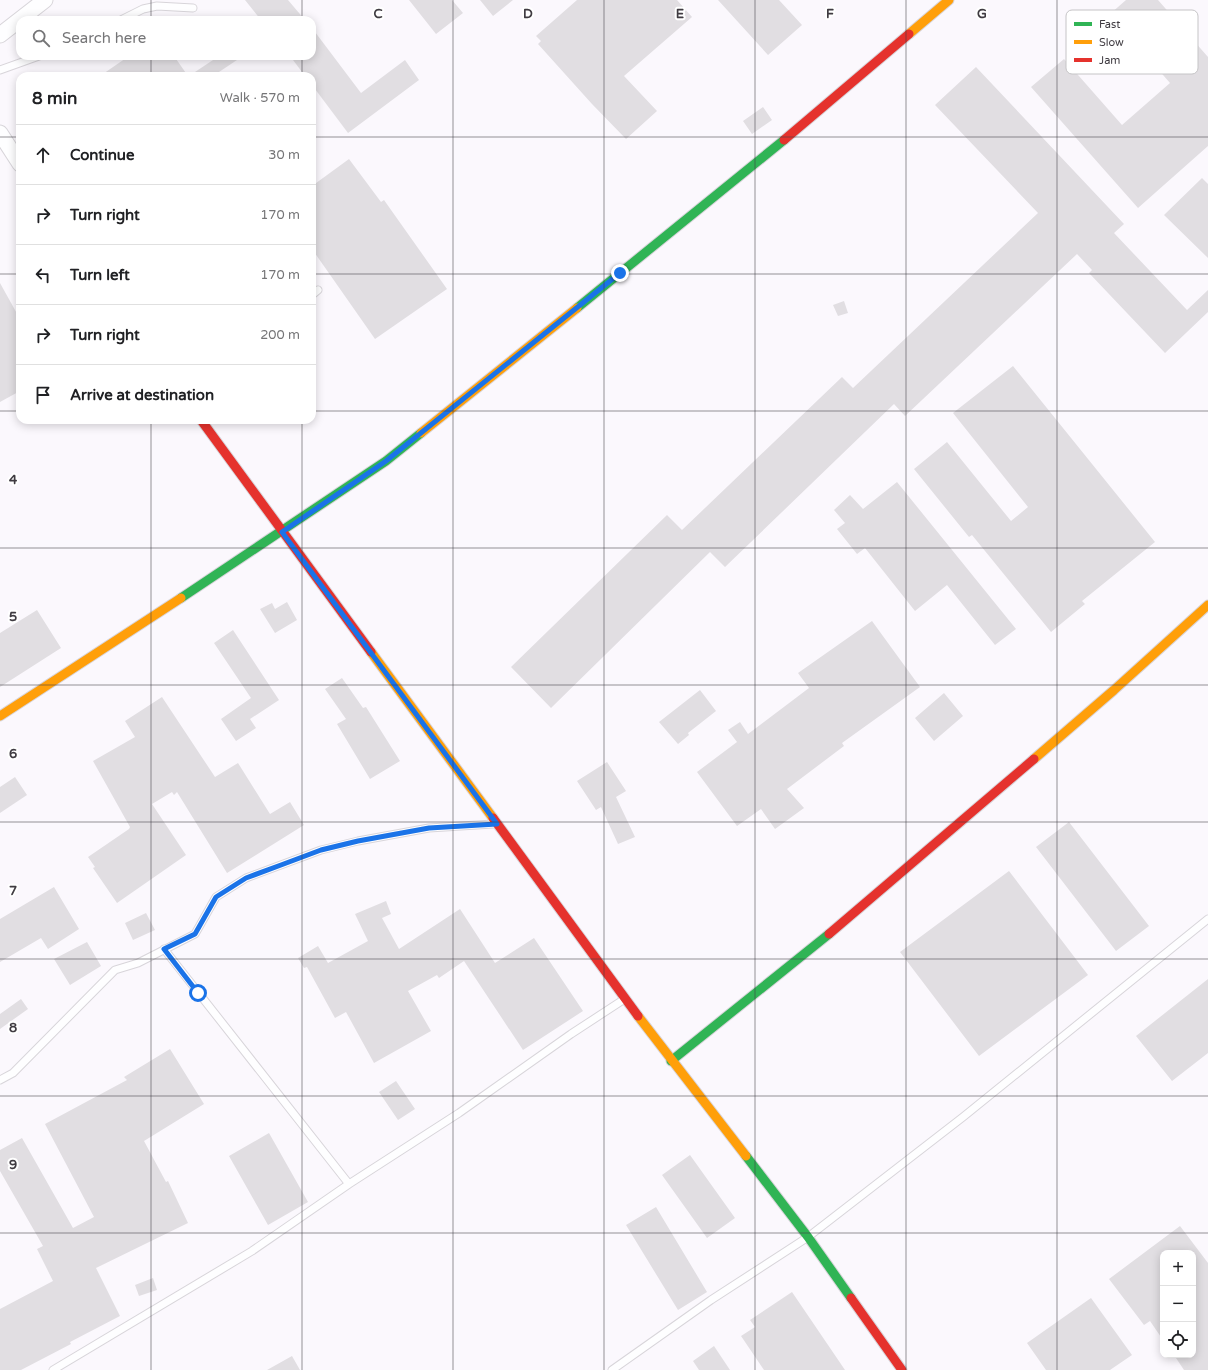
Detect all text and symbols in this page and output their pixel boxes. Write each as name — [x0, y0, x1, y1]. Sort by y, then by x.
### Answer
text: C — [373, 6, 383, 22]
text: D — [523, 6, 533, 22]
text: E — [676, 6, 684, 22]
text: F — [826, 6, 834, 22]
text: G — [977, 6, 987, 22]
legend — [1066, 10, 1198, 74]
search box — [16, 16, 316, 60]
text: Fast — [1099, 18, 1120, 31]
icon: search — [30, 27, 52, 49]
text: Search here — [62, 29, 146, 47]
text: Slow — [1099, 36, 1124, 49]
text: Jam — [1099, 54, 1120, 67]
text: 8 min — [32, 88, 77, 109]
text: Walk · 570 m — [220, 90, 300, 106]
icon: ahead — [32, 144, 54, 166]
text: Continue — [70, 146, 134, 164]
text: 30 m — [268, 147, 300, 163]
icon: right — [32, 204, 54, 226]
text: Turn right — [70, 206, 140, 224]
text: 170 m — [260, 207, 300, 223]
icon: left — [32, 264, 54, 286]
route end — [611, 264, 629, 282]
text: Turn left — [70, 266, 130, 284]
text: 170 m — [260, 267, 300, 283]
icon: right — [32, 324, 54, 346]
text: Turn right — [70, 326, 140, 344]
text: 200 m — [260, 327, 300, 343]
icon: arrive — [32, 384, 54, 406]
text: Arrive at destination — [70, 386, 214, 404]
text: 4 — [9, 472, 18, 488]
text: 5 — [9, 609, 17, 625]
text: 6 — [9, 746, 17, 762]
text: 7 — [9, 883, 17, 899]
route start — [189, 984, 207, 1002]
text: 8 — [9, 1020, 17, 1036]
text: 9 — [9, 1157, 17, 1173]
map controls — [1160, 1250, 1196, 1358]
button: + — [1160, 1250, 1196, 1286]
button: − — [1160, 1286, 1196, 1322]
button: locate — [1160, 1322, 1196, 1358]

